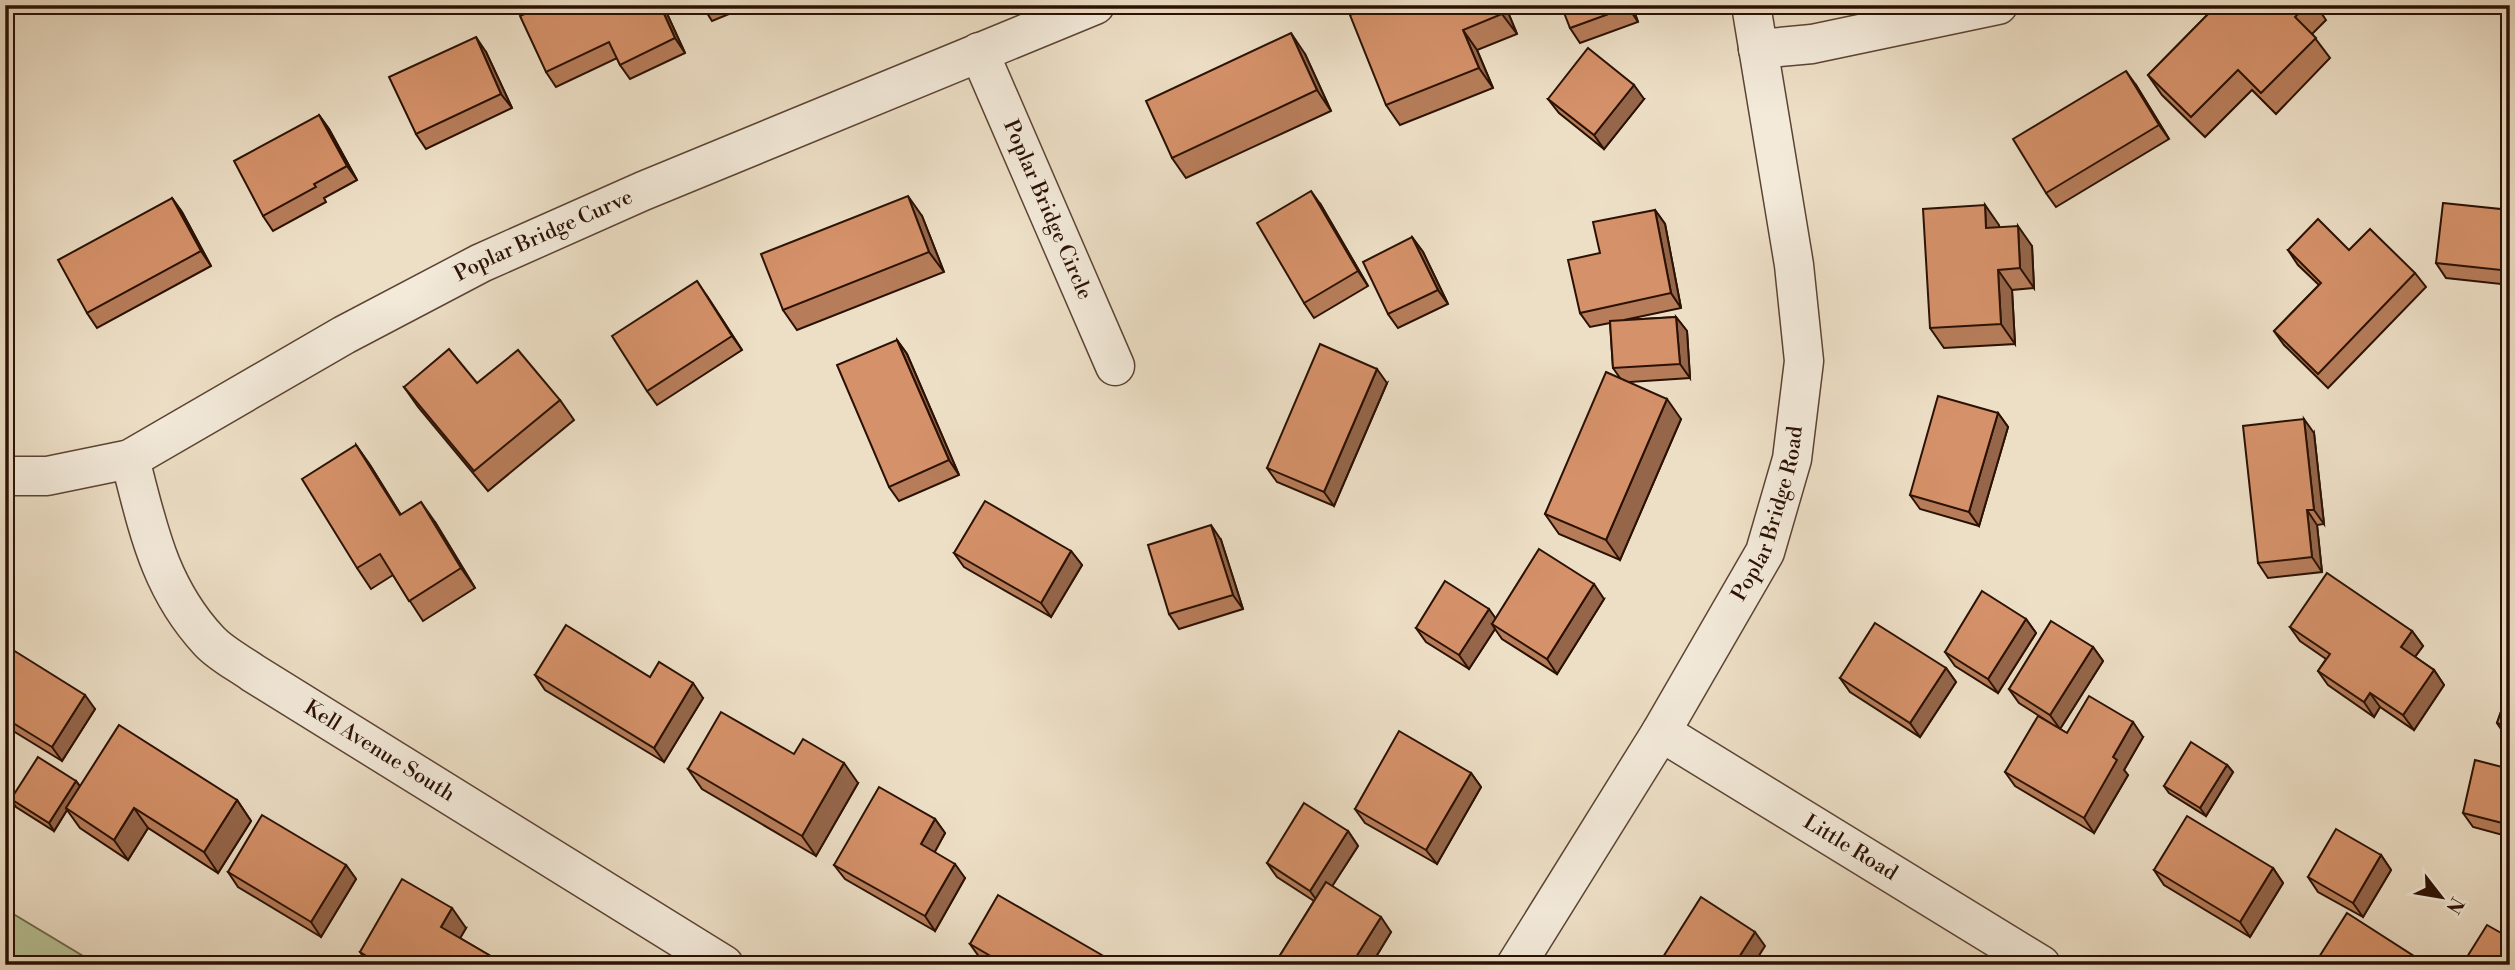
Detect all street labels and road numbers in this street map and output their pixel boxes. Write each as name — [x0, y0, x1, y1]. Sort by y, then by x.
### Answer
street label: Poplar Bridge Circle — [997, 116, 1098, 304]
street label: Poplar Bridge Curve — [450, 184, 637, 288]
street label: Poplar Bridge Road — [1726, 424, 1809, 606]
street label: Kell Avenue South — [299, 695, 460, 808]
street label: Little Road — [1798, 809, 1902, 887]

